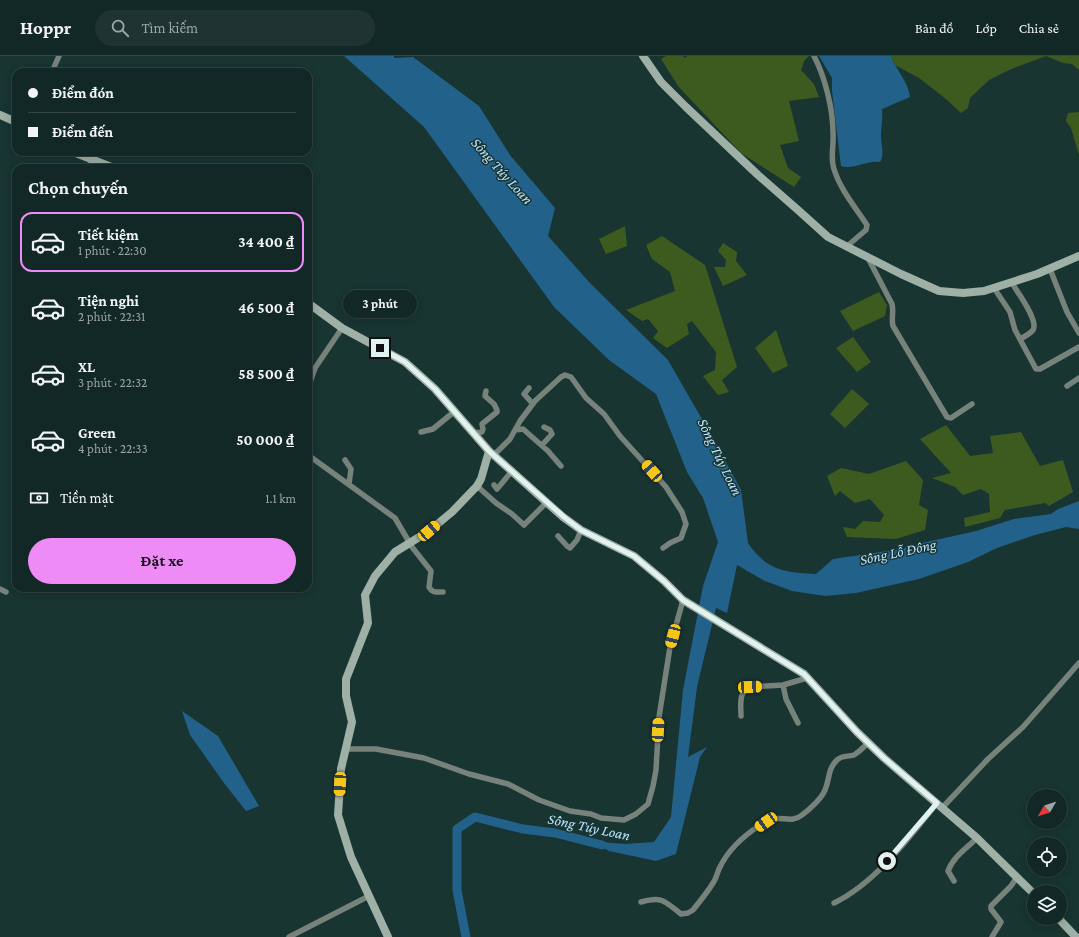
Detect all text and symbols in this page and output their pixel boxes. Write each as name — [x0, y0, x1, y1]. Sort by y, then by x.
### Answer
search box — [95, 10, 375, 46]
text: Hoppr — [20, 17, 71, 38]
icon: search — [109, 17, 131, 39]
text: Tìm kiếm — [141, 20, 198, 36]
text: Bản đồ — [915, 20, 954, 36]
text: Lớp — [976, 20, 997, 36]
text: Chia sẻ — [1019, 20, 1059, 36]
text: Điểm đón — [52, 85, 114, 101]
text: Điểm đến — [52, 124, 113, 140]
water label: Sông Túy Loan — [467, 135, 536, 208]
text: Chọn chuyến — [28, 178, 128, 198]
icon: car — [30, 224, 66, 260]
text: Tiết kiệm — [78, 227, 139, 243]
text: 34 400 ₫ — [238, 234, 294, 250]
text: 1 phút · 22:30 — [78, 243, 147, 258]
icon: car — [30, 290, 66, 326]
callout: 3 phút — [343, 290, 417, 318]
text: Tiện nghi — [78, 293, 139, 309]
text: 3 phút — [362, 296, 398, 311]
text: 46 500 ₫ — [238, 300, 294, 316]
text: 2 phút · 22:31 — [78, 309, 145, 324]
route end — [371, 339, 389, 357]
icon: car — [30, 356, 66, 392]
text: XL — [78, 359, 95, 375]
text: 58 500 ₫ — [238, 366, 294, 382]
text: 3 phút · 22:32 — [78, 375, 147, 390]
water label: Sông Túy Loan — [694, 416, 746, 499]
icon: car — [30, 422, 66, 458]
text: Green — [78, 425, 116, 441]
text: 50 000 ₫ — [236, 432, 294, 448]
text: 4 phút · 22:33 — [78, 441, 148, 456]
car — [640, 458, 664, 484]
icon: cash — [28, 487, 50, 509]
text: Tiền mặt — [60, 490, 114, 506]
text: 1.1 km — [265, 491, 296, 506]
car — [416, 519, 442, 543]
water label: Sông Lỗ Đông — [858, 536, 938, 569]
button: Đặt xe — [28, 538, 296, 584]
car — [664, 623, 682, 649]
car — [738, 680, 762, 694]
car — [651, 718, 665, 742]
car — [333, 772, 347, 796]
north arrow — [1027, 789, 1067, 829]
map controls — [1027, 789, 1067, 925]
water label: Sông Túy Loan — [546, 810, 632, 845]
car — [753, 810, 779, 834]
button: locate — [1027, 837, 1067, 877]
route start — [878, 852, 896, 870]
button: layers — [1027, 885, 1067, 925]

